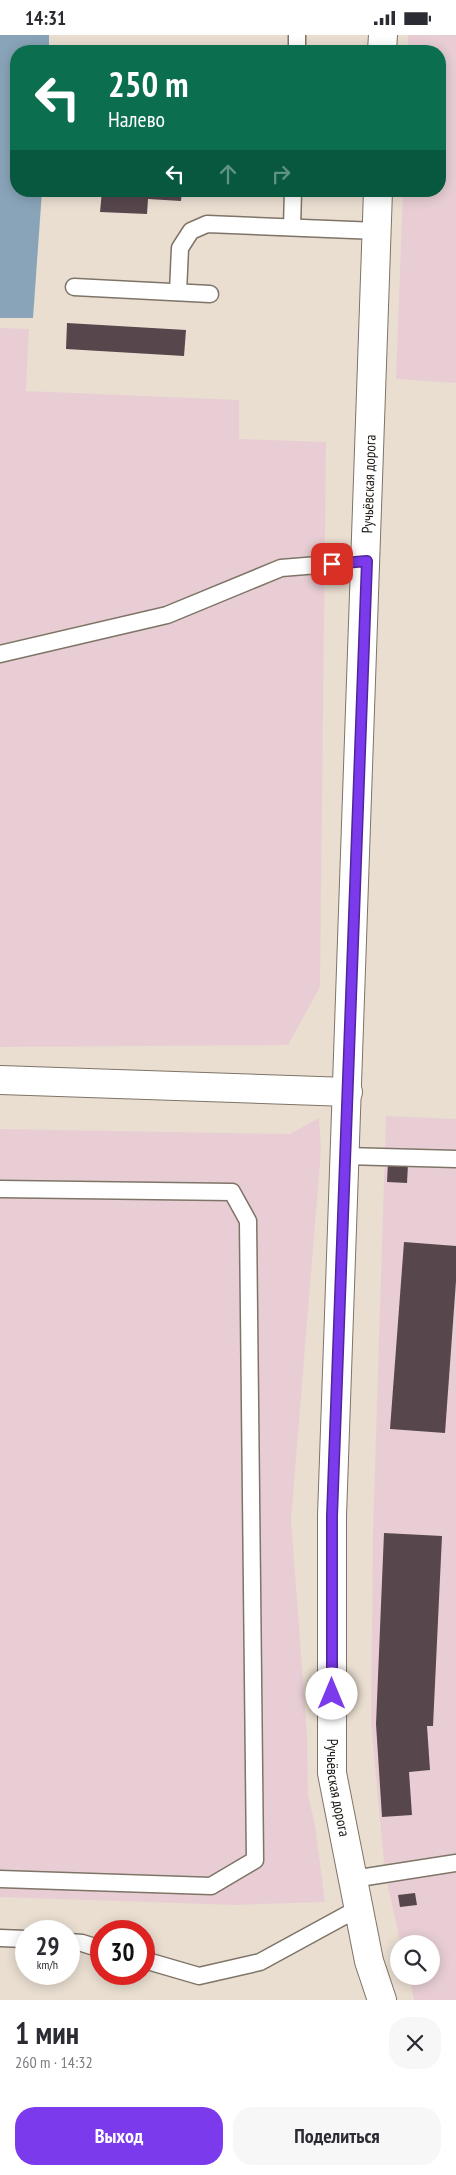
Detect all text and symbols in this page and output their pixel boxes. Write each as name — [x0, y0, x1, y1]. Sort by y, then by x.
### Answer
text: 14:31 — [25, 6, 66, 30]
text: 250 m — [108, 61, 189, 107]
icon: left — [25, 65, 90, 130]
text: Налево — [108, 105, 165, 133]
icon: left — [161, 160, 189, 188]
icon: ahead — [214, 160, 242, 188]
icon: right — [267, 160, 295, 188]
street label: Ручьёвская дорога — [357, 434, 380, 534]
pin — [311, 543, 353, 585]
icon: arrive — [318, 550, 346, 578]
position arrow — [305, 1667, 357, 1719]
street label: Ручьёвская дорога — [323, 1739, 354, 1838]
speed limit sign: 30 — [90, 1920, 155, 1985]
text: 29 — [36, 1930, 59, 1962]
map controls — [390, 1935, 440, 1985]
button: search — [390, 1935, 440, 1985]
text: km/h — [37, 1957, 58, 1972]
text: 1 мин — [15, 2013, 79, 2052]
button: close — [389, 2017, 441, 2069]
text: 260 m · 14:32 — [15, 2052, 93, 2072]
button: Выход — [15, 2107, 223, 2165]
button: Поделиться — [233, 2107, 441, 2165]

